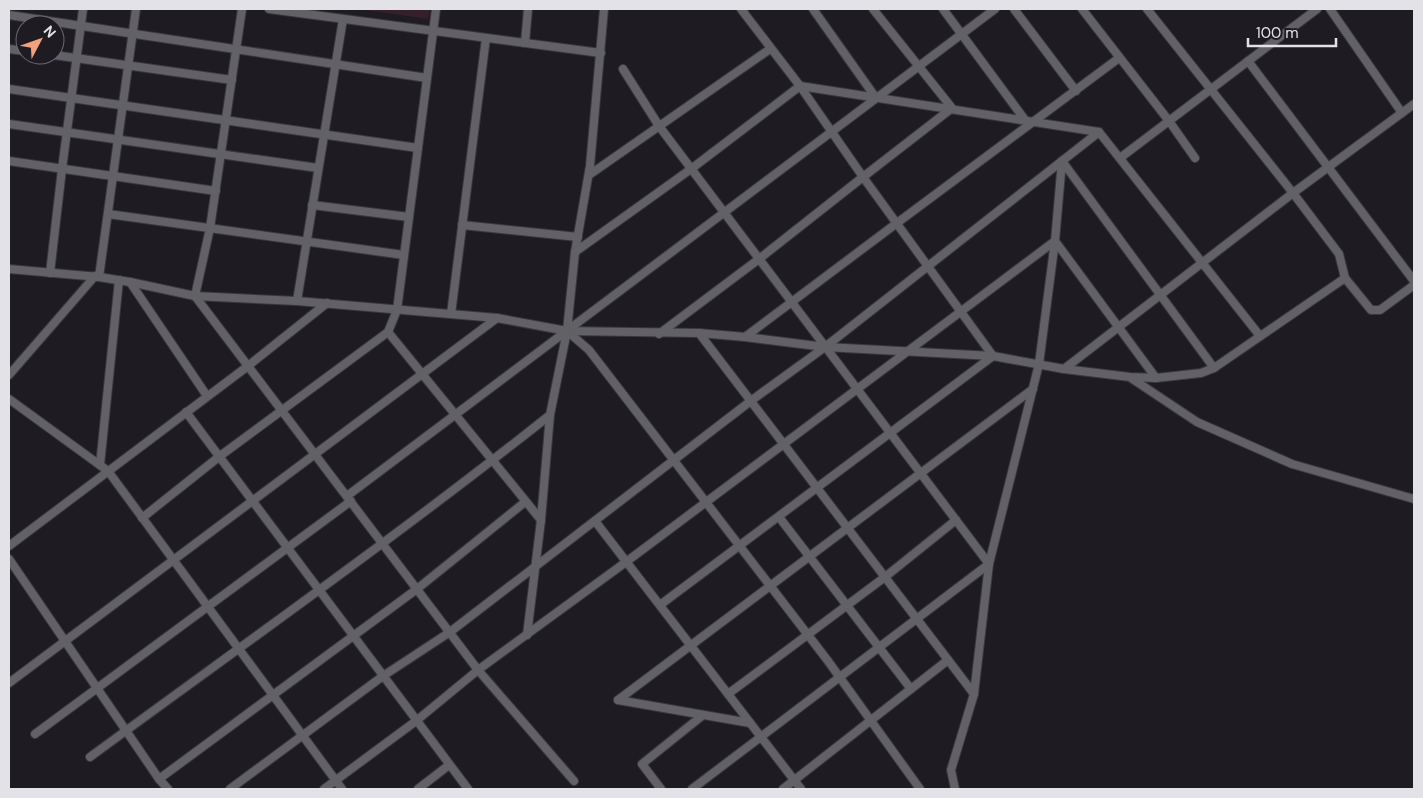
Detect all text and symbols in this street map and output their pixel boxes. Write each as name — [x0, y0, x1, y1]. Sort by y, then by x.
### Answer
north arrow — [15, 15, 65, 65]
scale bar — [1248, 15, 1336, 47]
text: N — [40, 22, 60, 41]
text: 100 m — [1256, 23, 1299, 43]

